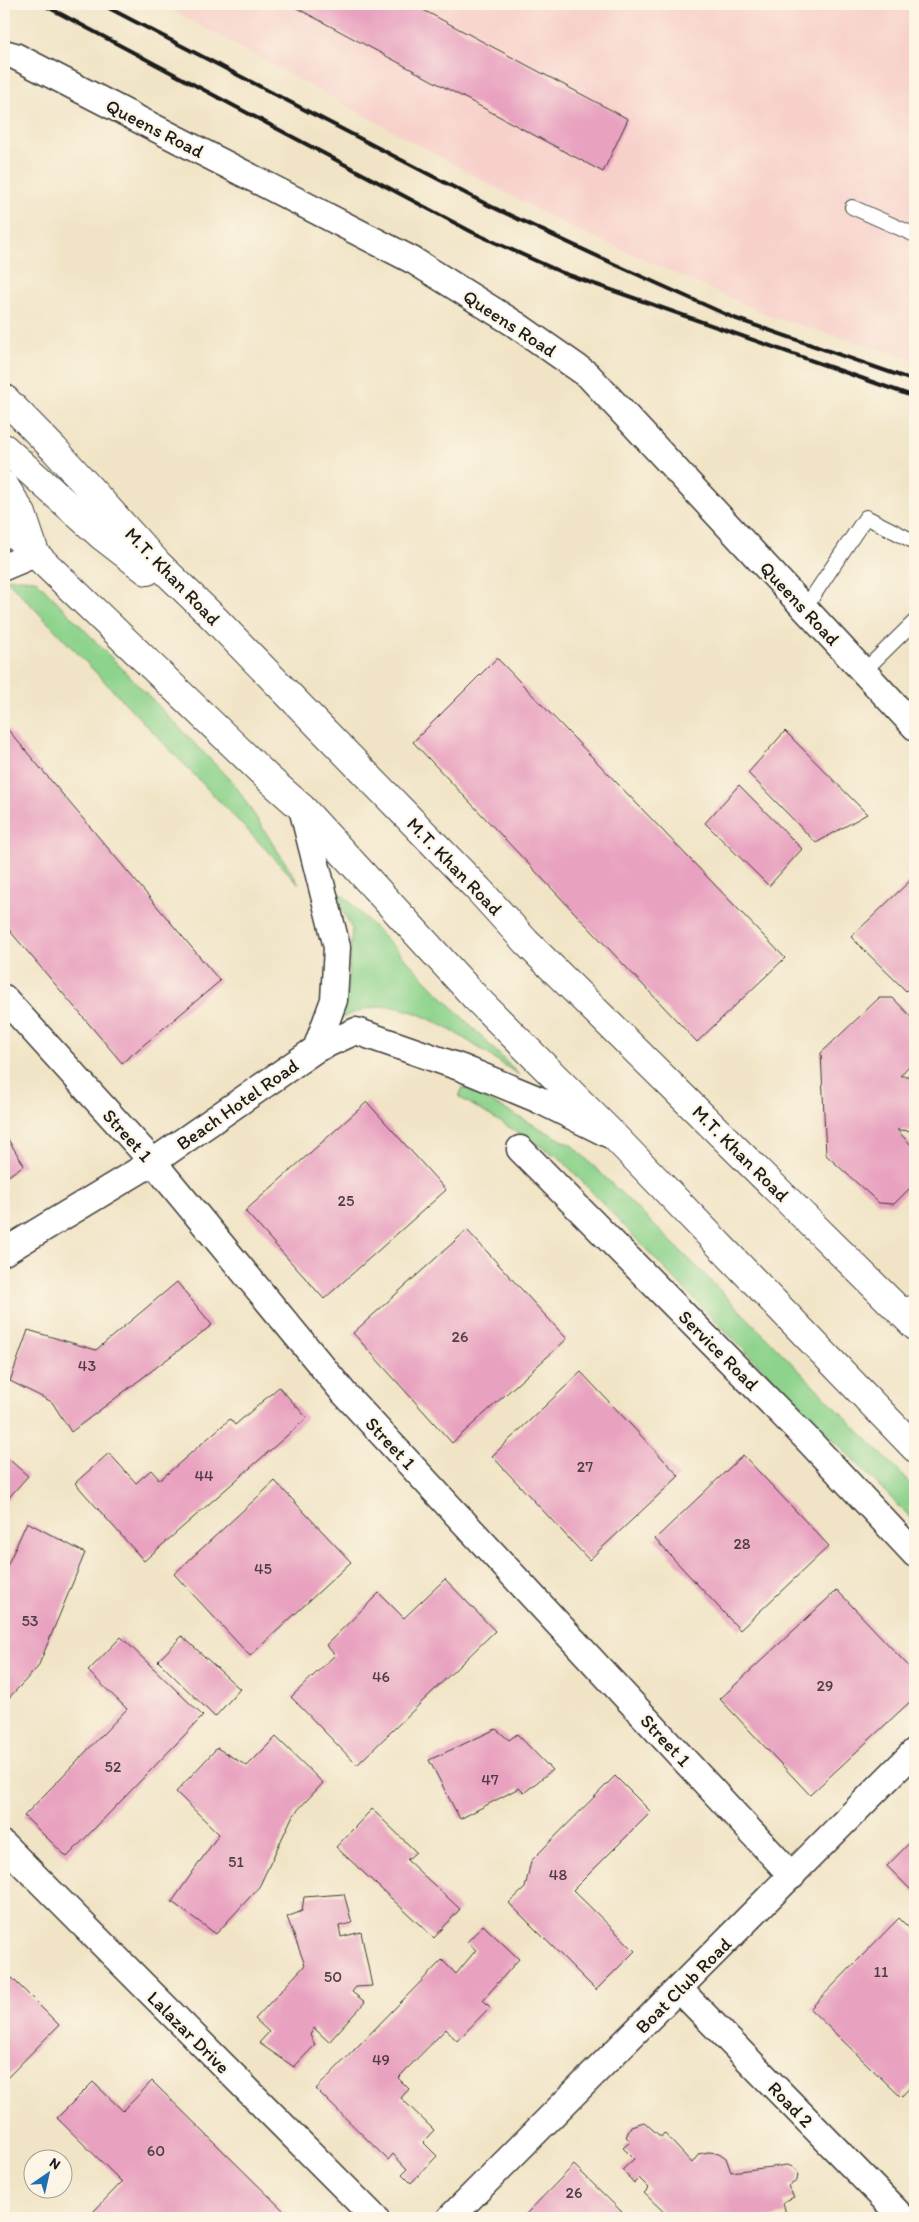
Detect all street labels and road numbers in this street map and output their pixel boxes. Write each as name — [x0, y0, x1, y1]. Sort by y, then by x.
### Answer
street label: Queens Road — [102, 94, 208, 163]
street label: Queens Road — [459, 285, 561, 362]
street label: M.T. Khan Road — [120, 523, 226, 631]
street label: Queens Road — [755, 556, 845, 651]
street label: M.T. Khan Road — [402, 813, 508, 921]
street label: Beach Hotel Road — [172, 1054, 303, 1155]
street label: M.T. Khan Road — [688, 1100, 794, 1207]
street label: Street 1 — [98, 1104, 157, 1167]
street label: Service Road — [674, 1305, 764, 1396]
street label: Street 1 — [361, 1412, 421, 1474]
street label: Street 1 — [636, 1709, 696, 1771]
street label: Boat Club Road — [631, 1932, 737, 2038]
street label: Lalazar Drive — [143, 1986, 235, 2078]
street label: Road 2 — [763, 2077, 818, 2132]

